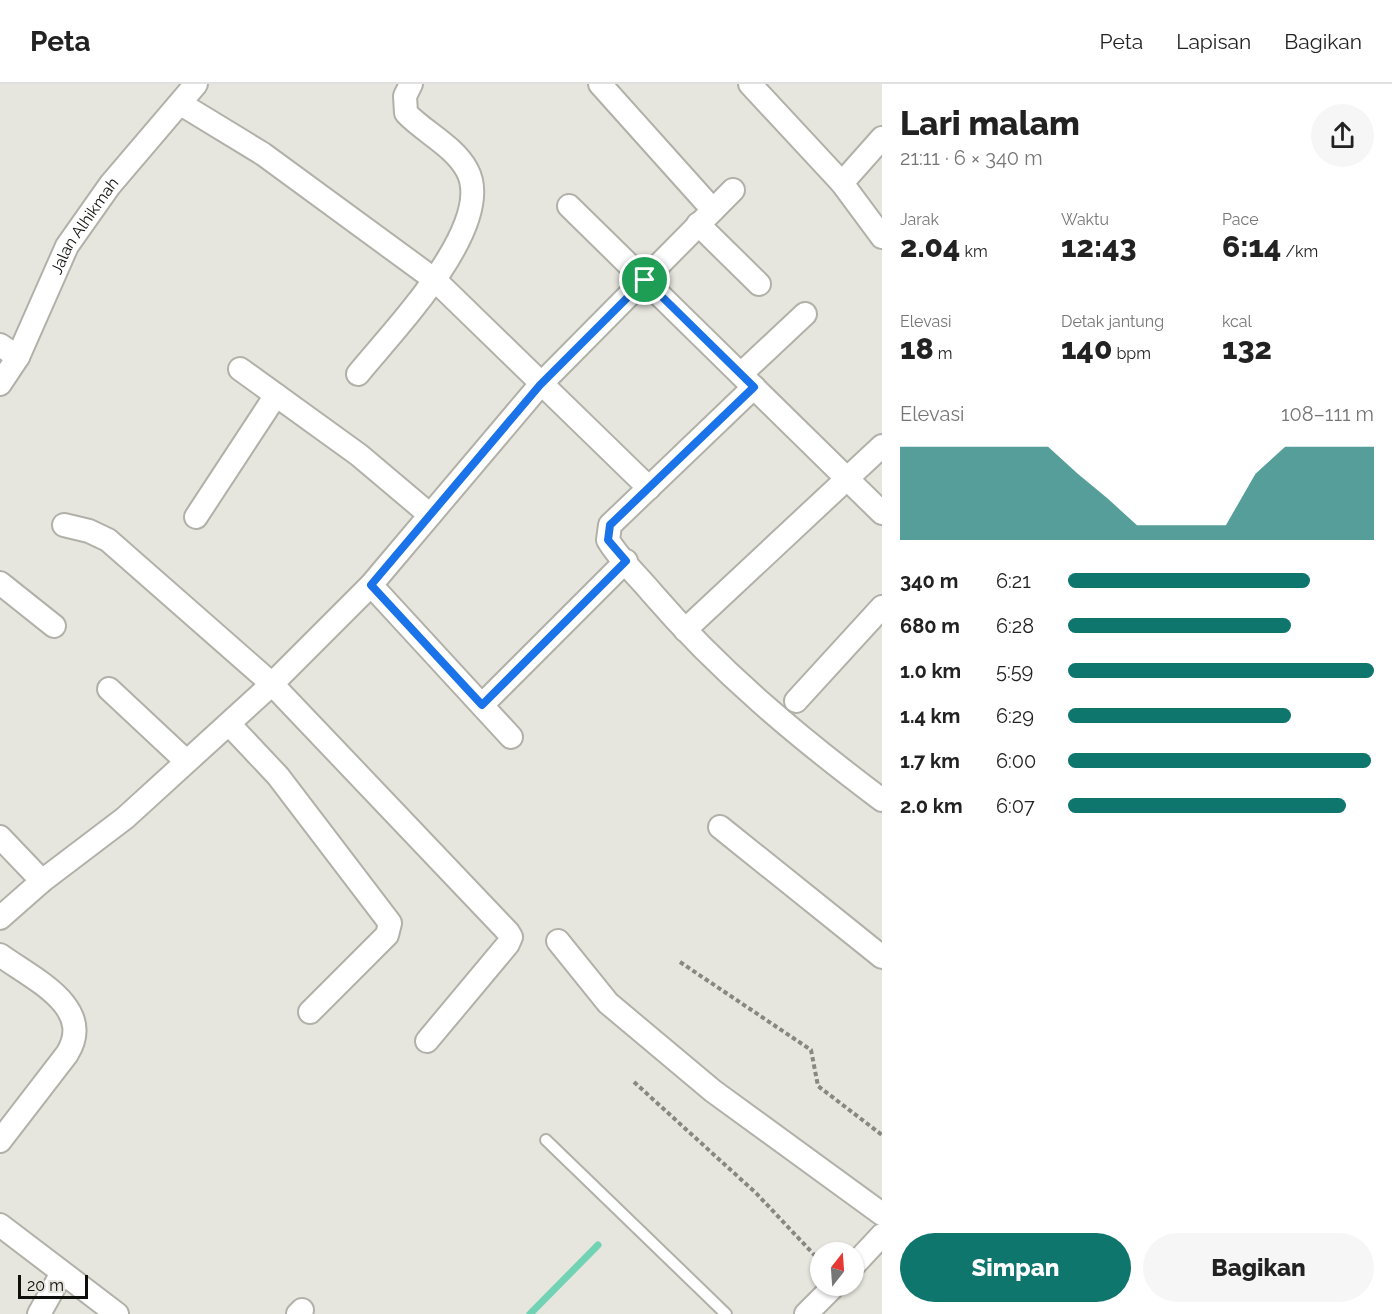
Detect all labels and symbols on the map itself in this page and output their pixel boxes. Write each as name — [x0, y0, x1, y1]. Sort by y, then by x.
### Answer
street label: Jalan Alhikmah — [46, 173, 122, 277]
pin — [619, 254, 670, 305]
north arrow — [810, 1242, 864, 1296]
scale bar — [18, 1272, 88, 1300]

